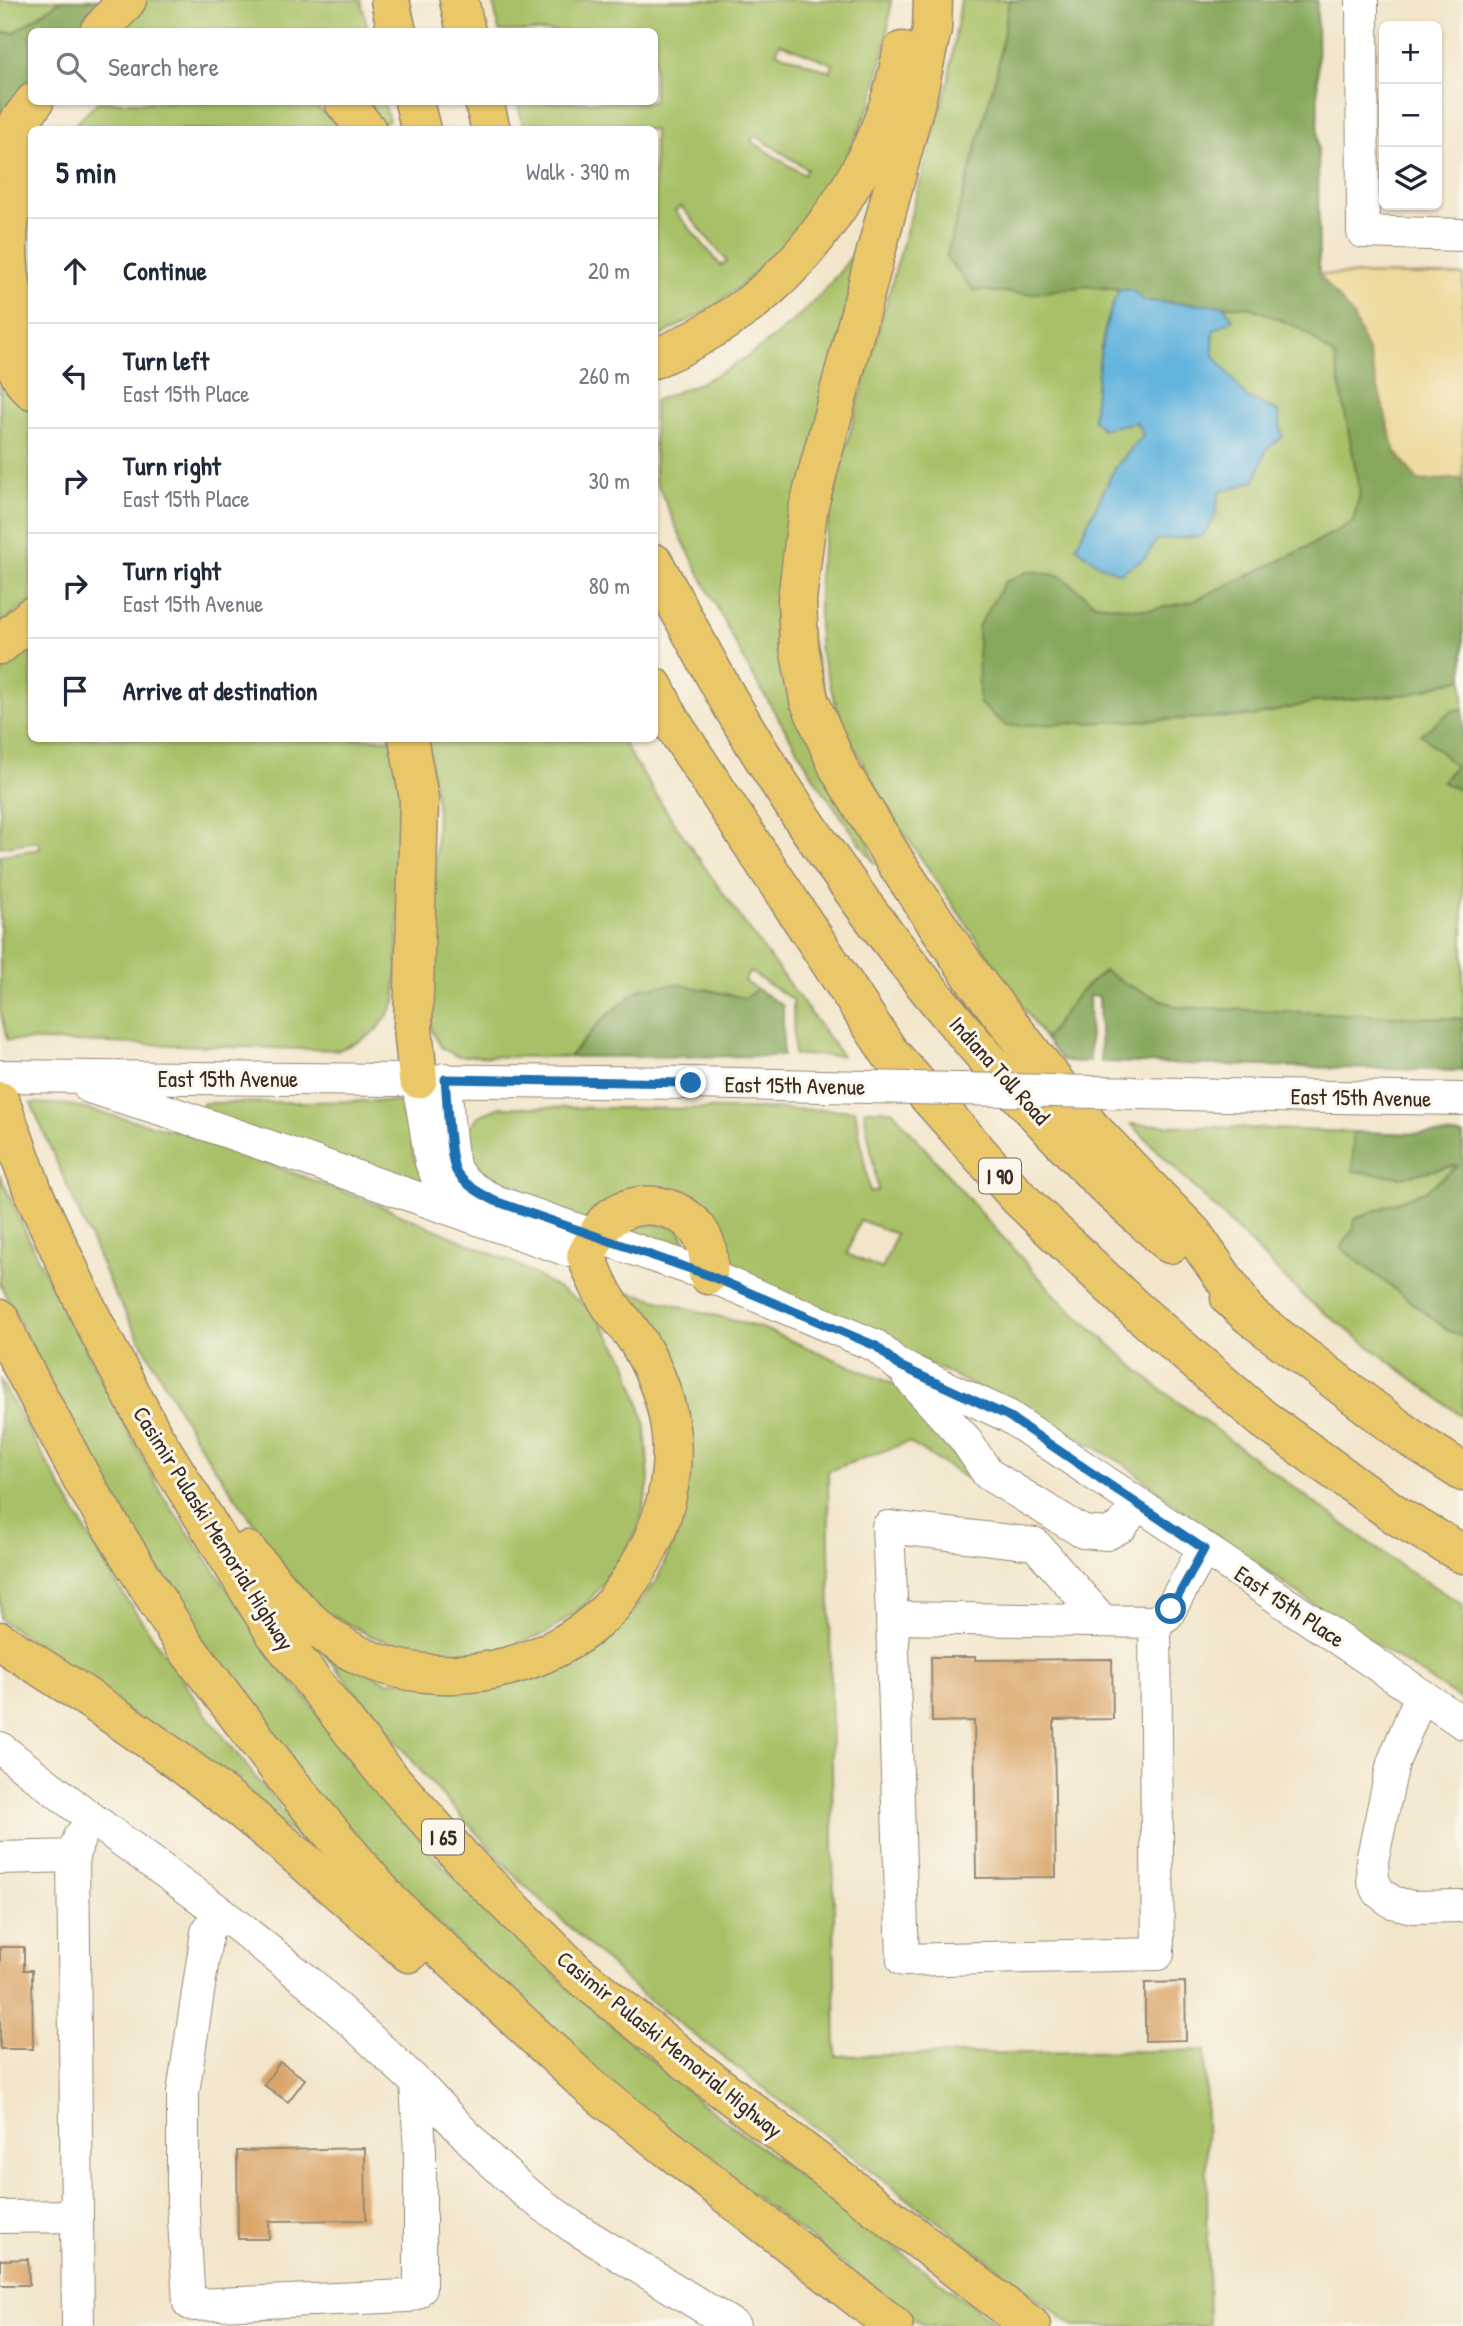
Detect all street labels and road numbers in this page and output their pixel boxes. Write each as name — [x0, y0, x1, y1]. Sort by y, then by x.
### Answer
street label: Indiana Toll Road — [943, 1009, 1057, 1131]
street label: East 15th Avenue — [158, 1063, 298, 1094]
street label: East 15th Avenue — [724, 1068, 866, 1102]
street label: East 15th Avenue — [1290, 1080, 1432, 1114]
road number: I 90 — [979, 1158, 1021, 1194]
street label: Casimir Pulaski Memorial Highway — [126, 1400, 302, 1656]
street label: East 15th Place — [1229, 1558, 1351, 1654]
road number: I 65 — [422, 1820, 464, 1854]
street label: Casimir Pulaski Memorial Highway — [551, 1943, 790, 2145]

